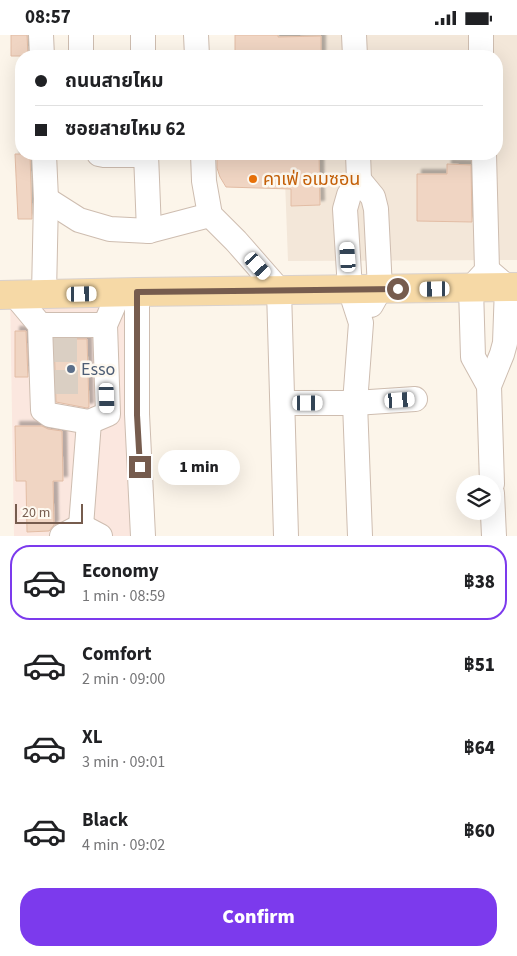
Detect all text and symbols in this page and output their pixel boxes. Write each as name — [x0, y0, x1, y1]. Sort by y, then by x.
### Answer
text: 08:57 — [25, 4, 71, 31]
text: ถนนสายไหม — [65, 68, 164, 95]
text: ซอยสายไหม 62 — [65, 116, 186, 143]
place label: คาเฟ่ อเมซอน — [263, 167, 360, 192]
marker: คาเฟ่ อเมซอน — [247, 173, 259, 185]
car — [339, 242, 356, 272]
car — [242, 250, 273, 282]
route start — [387, 278, 409, 300]
car — [419, 281, 450, 297]
car — [66, 286, 97, 302]
place label: Esso — [81, 357, 115, 382]
marker: Esso — [65, 363, 77, 375]
car — [98, 383, 115, 413]
car — [384, 391, 415, 409]
car — [293, 396, 323, 411]
callout: 1 min — [158, 449, 240, 485]
route end — [129, 456, 151, 478]
text: 1 min — [179, 456, 219, 478]
map controls — [456, 475, 501, 520]
button: layers — [456, 475, 501, 520]
scale bar — [15, 501, 82, 524]
text: 20 m — [22, 503, 50, 523]
text: Economy — [82, 558, 159, 585]
icon: car — [22, 560, 67, 605]
text: ฿38 — [464, 569, 495, 596]
text: 1 min · 08:59 — [82, 585, 165, 607]
text: Comfort — [82, 641, 152, 668]
icon: car — [22, 643, 67, 688]
text: ฿51 — [464, 652, 495, 679]
text: 2 min · 09:00 — [82, 668, 165, 690]
text: XL — [82, 724, 103, 751]
icon: car — [22, 726, 67, 771]
text: ฿64 — [464, 735, 495, 762]
text: 3 min · 09:01 — [82, 751, 165, 773]
text: Black — [82, 807, 128, 834]
icon: car — [22, 809, 67, 854]
text: ฿60 — [464, 818, 495, 845]
text: 4 min · 09:02 — [82, 834, 165, 856]
button: Confirm — [20, 888, 497, 946]

